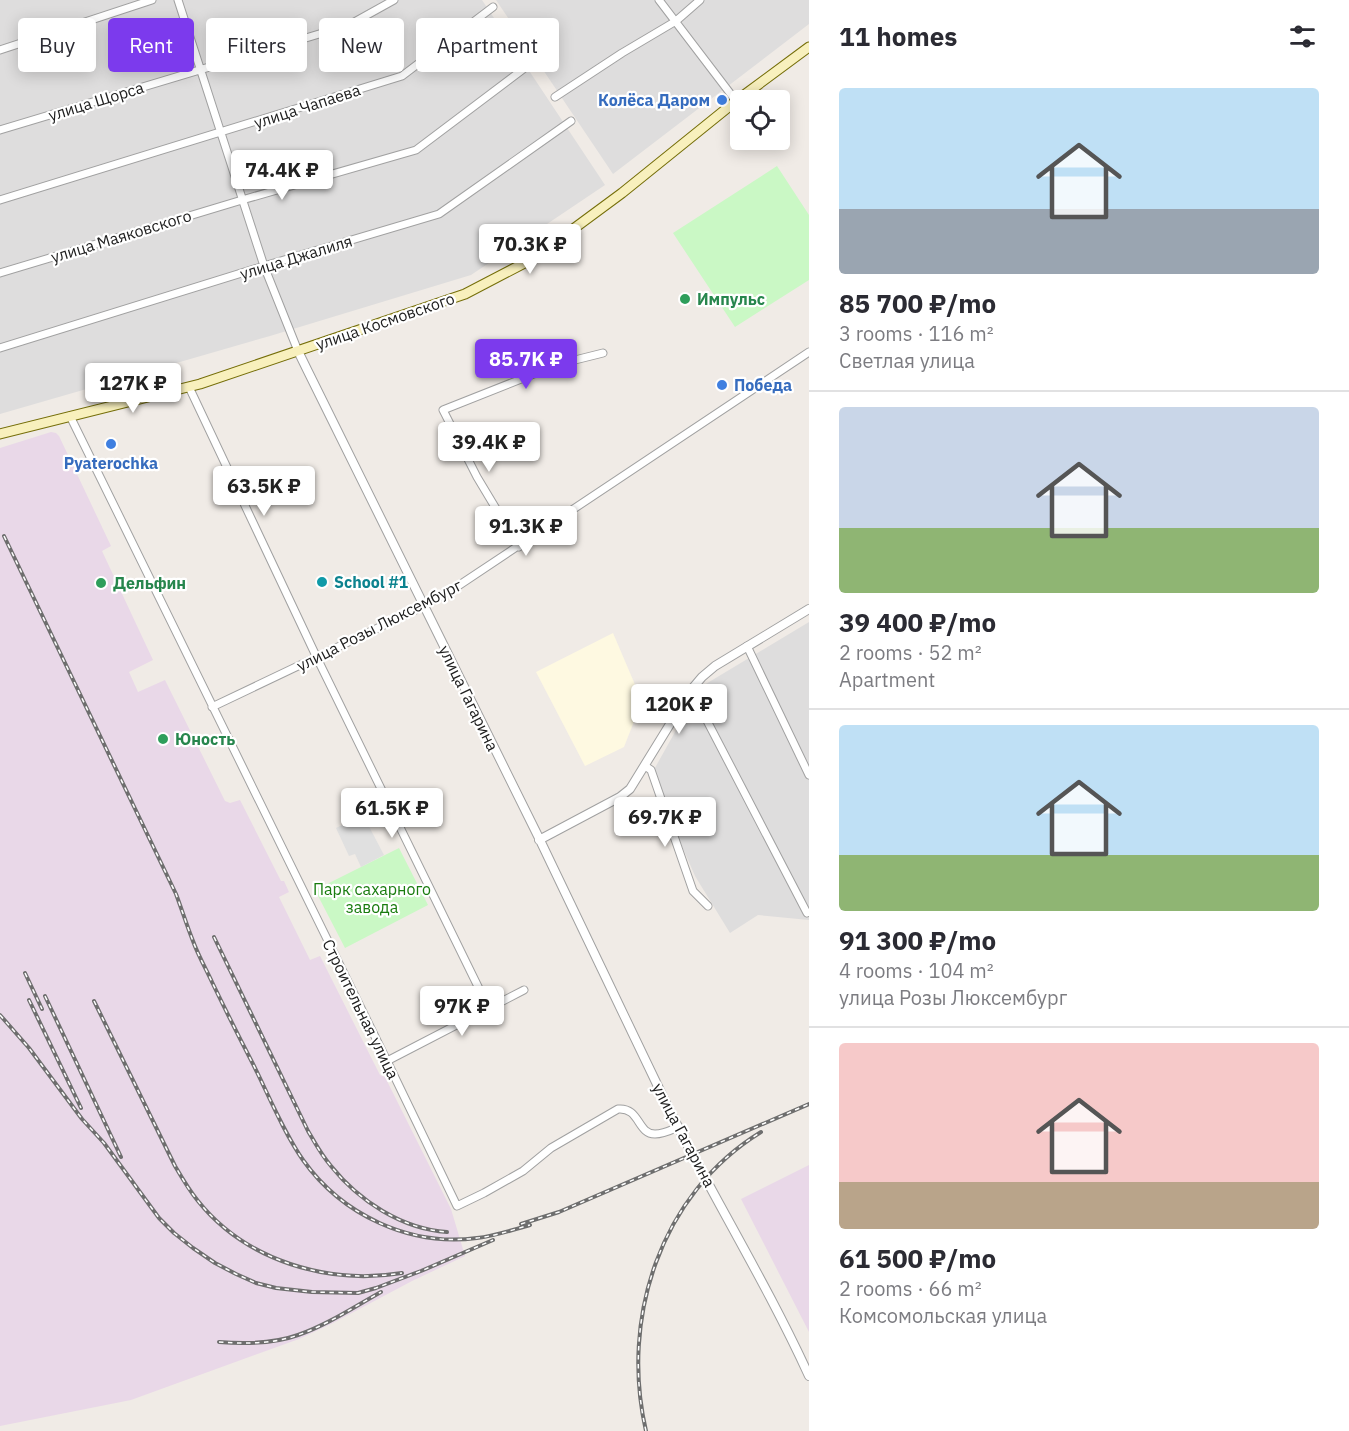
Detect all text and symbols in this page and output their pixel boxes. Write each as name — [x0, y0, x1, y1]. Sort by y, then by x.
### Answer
chip: Buy — [18, 18, 96, 72]
chip: Rent — [108, 18, 194, 72]
chip: Filters — [206, 18, 307, 72]
chip: New — [319, 18, 404, 72]
chip: Apartment — [416, 18, 559, 72]
text: 11 homes — [839, 19, 957, 53]
icon: filters — [1286, 20, 1319, 53]
street label: улица Щорса — [46, 77, 147, 125]
street label: улица Чапаева — [251, 79, 363, 133]
place label: Колёса Даром — [598, 90, 710, 110]
map controls — [730, 90, 790, 150]
button: locate — [730, 90, 790, 150]
marker: Колёса Даром — [715, 93, 729, 107]
icon: home — [1025, 127, 1133, 235]
pin: 74.4K ₽ — [227, 150, 337, 201]
text: 74.4K ₽ — [245, 156, 319, 183]
street label: улица Маяковского — [48, 205, 194, 267]
pin: 70.3K ₽ — [475, 224, 585, 275]
street label: улица Джалиля — [237, 230, 355, 284]
text: 70.3K ₽ — [493, 230, 567, 257]
text: 85 700 ₽/mo — [839, 286, 996, 320]
street label: улица Космовского — [313, 288, 457, 354]
place label: Импульс — [697, 289, 765, 309]
marker: Импульс — [678, 292, 692, 306]
text: 3 rooms · 116 m² — [839, 320, 994, 347]
pin: 85.7K ₽ — [471, 339, 581, 390]
text: 85.7K ₽ — [489, 345, 563, 372]
text: Светлая улица — [839, 347, 975, 374]
pin: 127K ₽ — [84, 363, 182, 414]
text: 127K ₽ — [99, 369, 167, 396]
place label: Победа — [734, 375, 792, 395]
marker: Победа — [715, 378, 729, 392]
pin: 39.4K ₽ — [434, 422, 544, 473]
text: 39.4K ₽ — [452, 428, 526, 455]
marker: Pyaterochka — [104, 437, 118, 451]
icon: home — [1025, 446, 1133, 554]
place label: Pyaterochka — [64, 453, 158, 473]
pin: 63.5K ₽ — [209, 466, 319, 517]
text: 63.5K ₽ — [227, 472, 301, 499]
pin: 91.3K ₽ — [471, 506, 581, 557]
text: 91.3K ₽ — [489, 512, 563, 539]
place label: School #1 — [334, 572, 409, 592]
place label: Дельфин — [113, 573, 186, 593]
street label: улица Розы Люксембург — [293, 575, 465, 675]
marker: School #1 — [315, 575, 329, 589]
marker: Дельфин — [94, 576, 108, 590]
text: 39 400 ₽/mo — [839, 605, 996, 639]
text: 2 rooms · 52 m² — [839, 639, 982, 666]
street label: улица Гагарина — [435, 642, 503, 755]
text: Apartment — [839, 666, 935, 693]
pin: 120K ₽ — [630, 684, 728, 735]
text: 120K ₽ — [645, 690, 713, 717]
place label: Юность — [175, 729, 235, 749]
marker: Юность — [156, 732, 170, 746]
icon: home — [1025, 764, 1133, 872]
pin: 61.5K ₽ — [337, 788, 447, 839]
text: 61.5K ₽ — [355, 794, 429, 821]
pin: 69.7K ₽ — [610, 797, 720, 848]
text: 69.7K ₽ — [628, 803, 702, 830]
park label: Парк сахарного завода — [313, 879, 431, 917]
text: 91 300 ₽/mo — [839, 923, 996, 957]
street label: Строительная улица — [318, 936, 404, 1083]
text: 4 rooms · 104 m² — [839, 957, 994, 984]
text: улица Розы Люксембург — [839, 984, 1067, 1011]
pin: 97K ₽ — [420, 986, 504, 1037]
text: 97K ₽ — [434, 992, 490, 1019]
street label: улица Гагарина — [648, 1079, 720, 1191]
icon: home — [1025, 1082, 1133, 1190]
text: 61 500 ₽/mo — [839, 1241, 996, 1275]
text: 2 rooms · 66 m² — [839, 1275, 982, 1302]
text: Комсомольская улица — [839, 1302, 1047, 1329]

